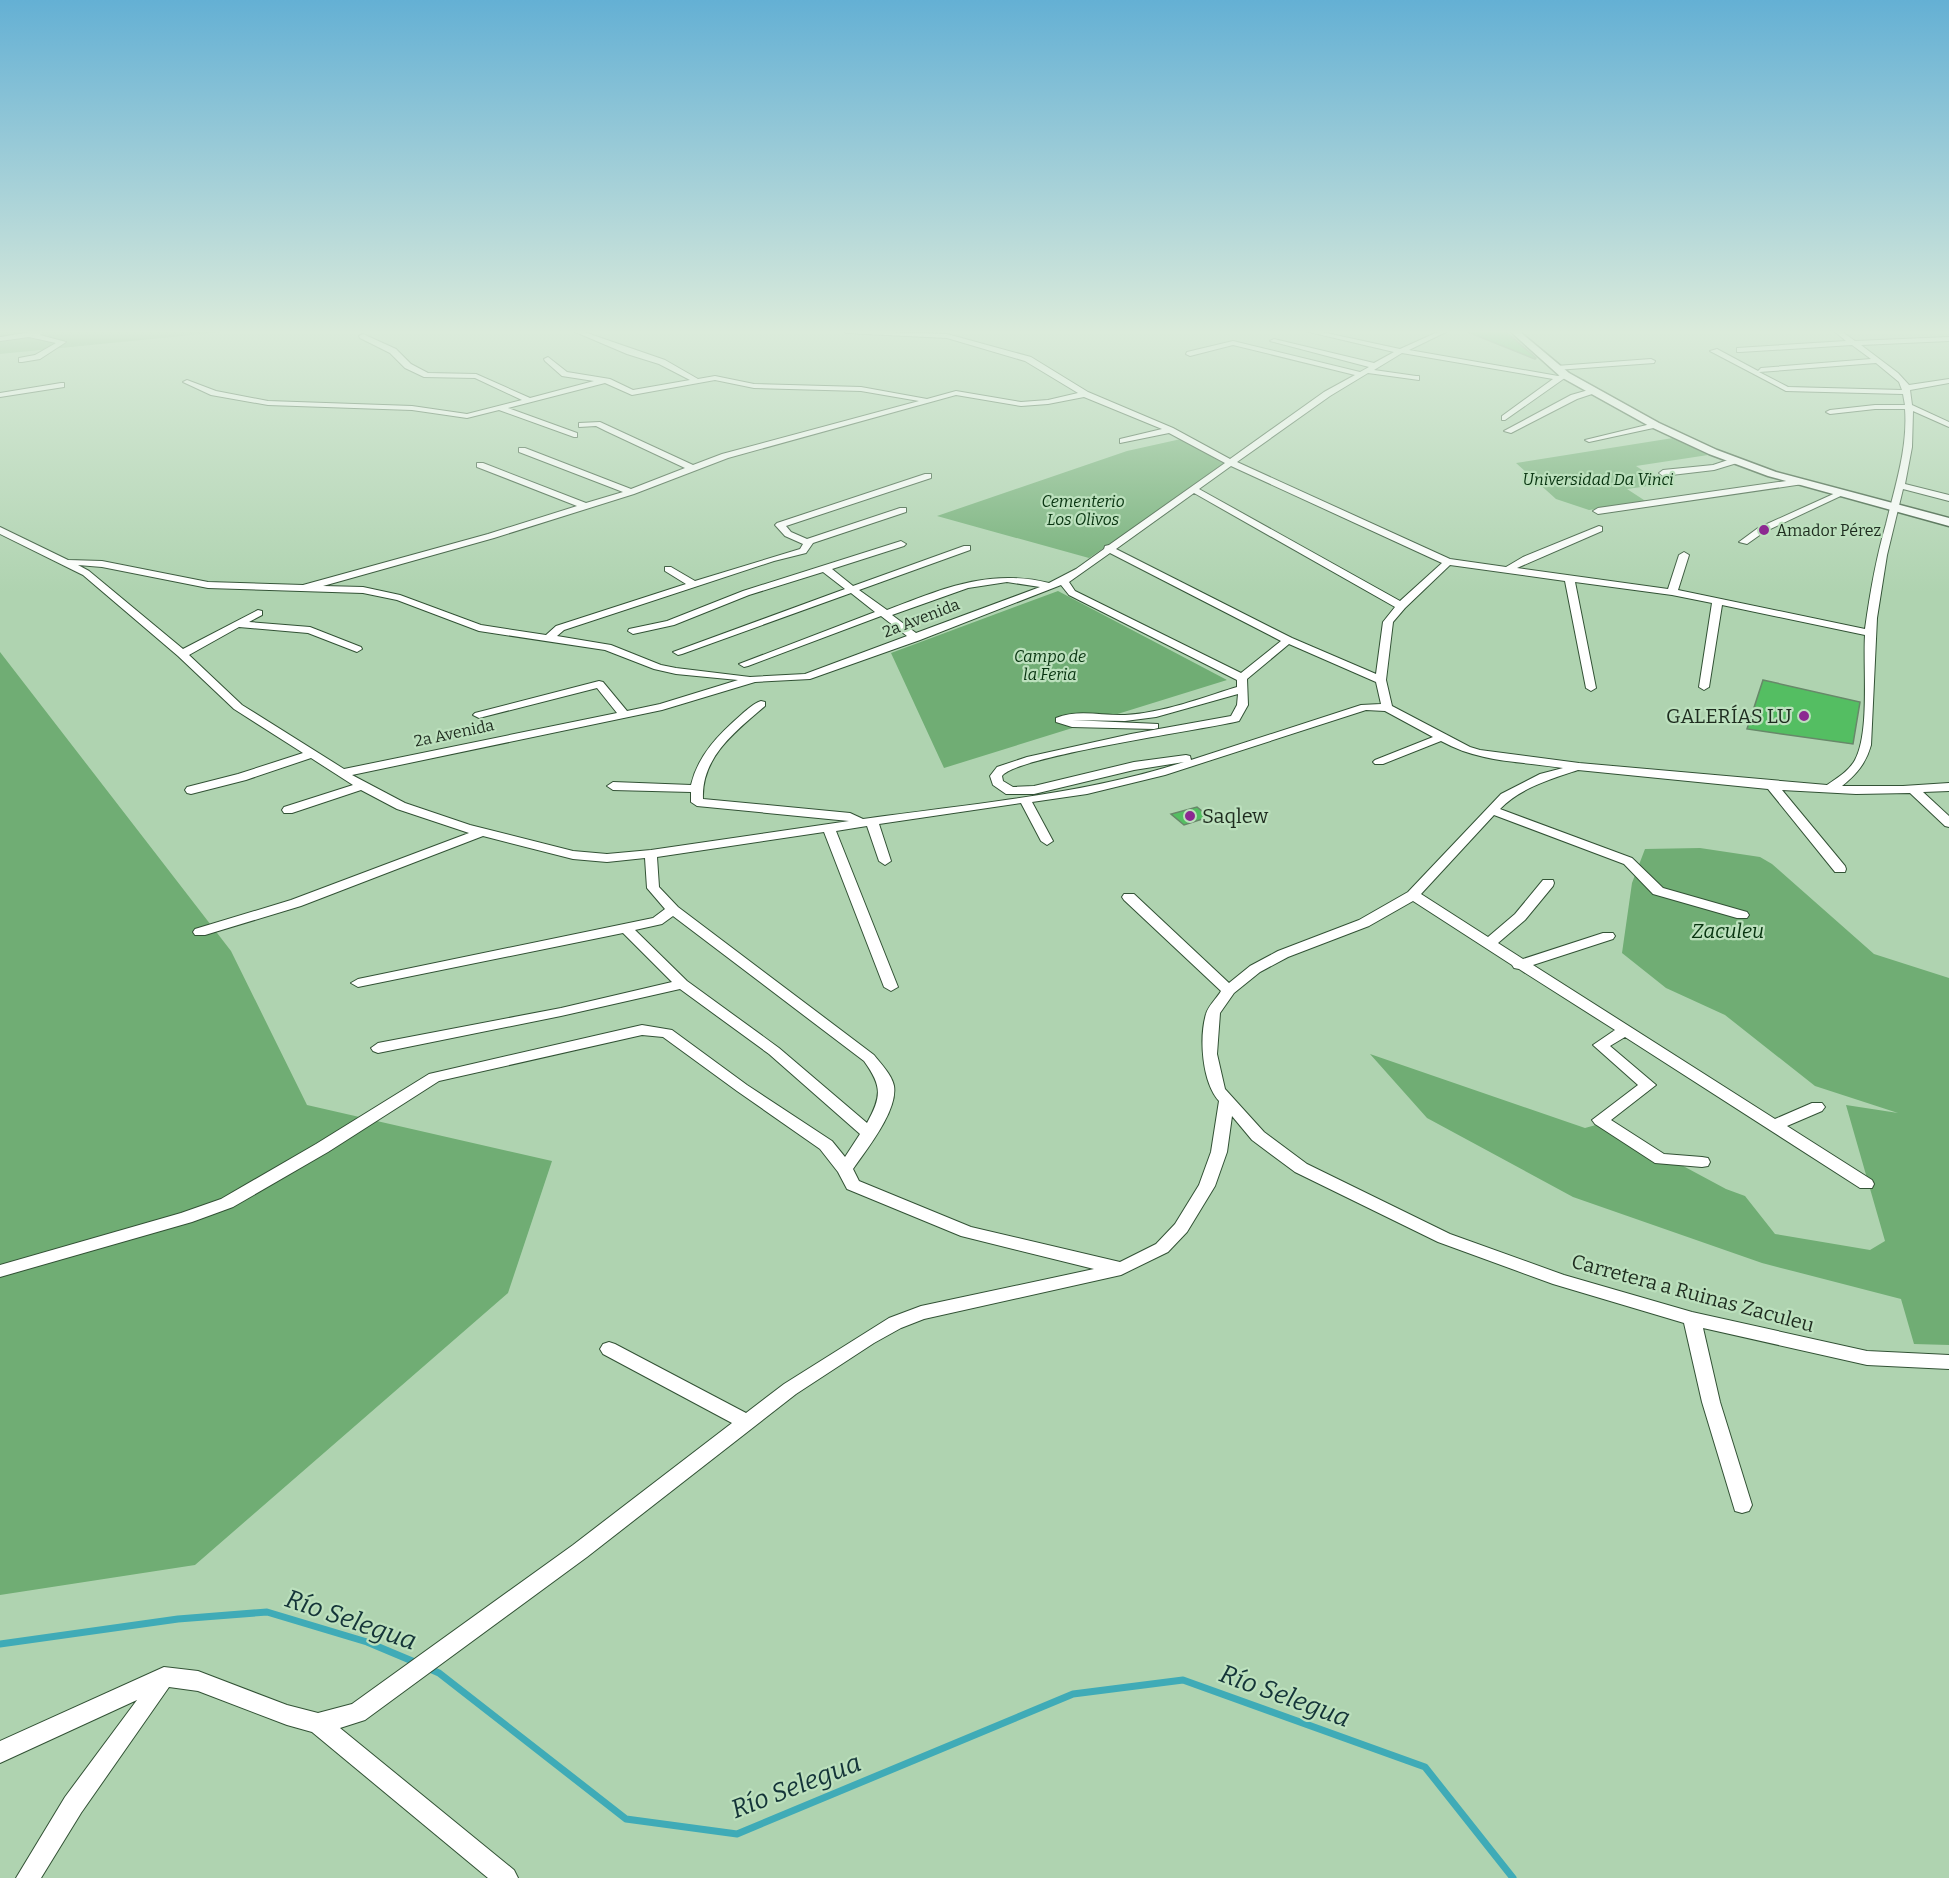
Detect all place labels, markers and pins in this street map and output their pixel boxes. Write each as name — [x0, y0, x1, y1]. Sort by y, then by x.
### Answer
place label: Amador Pérez — [1776, 521, 1881, 540]
marker: Amador Pérez — [1757, 523, 1771, 537]
place label: GALERÍAS LU — [1666, 704, 1792, 728]
marker: GALERÍAS LU — [1797, 709, 1811, 723]
place label: Saqlew — [1202, 804, 1269, 828]
marker: Saqlew — [1183, 809, 1197, 823]

